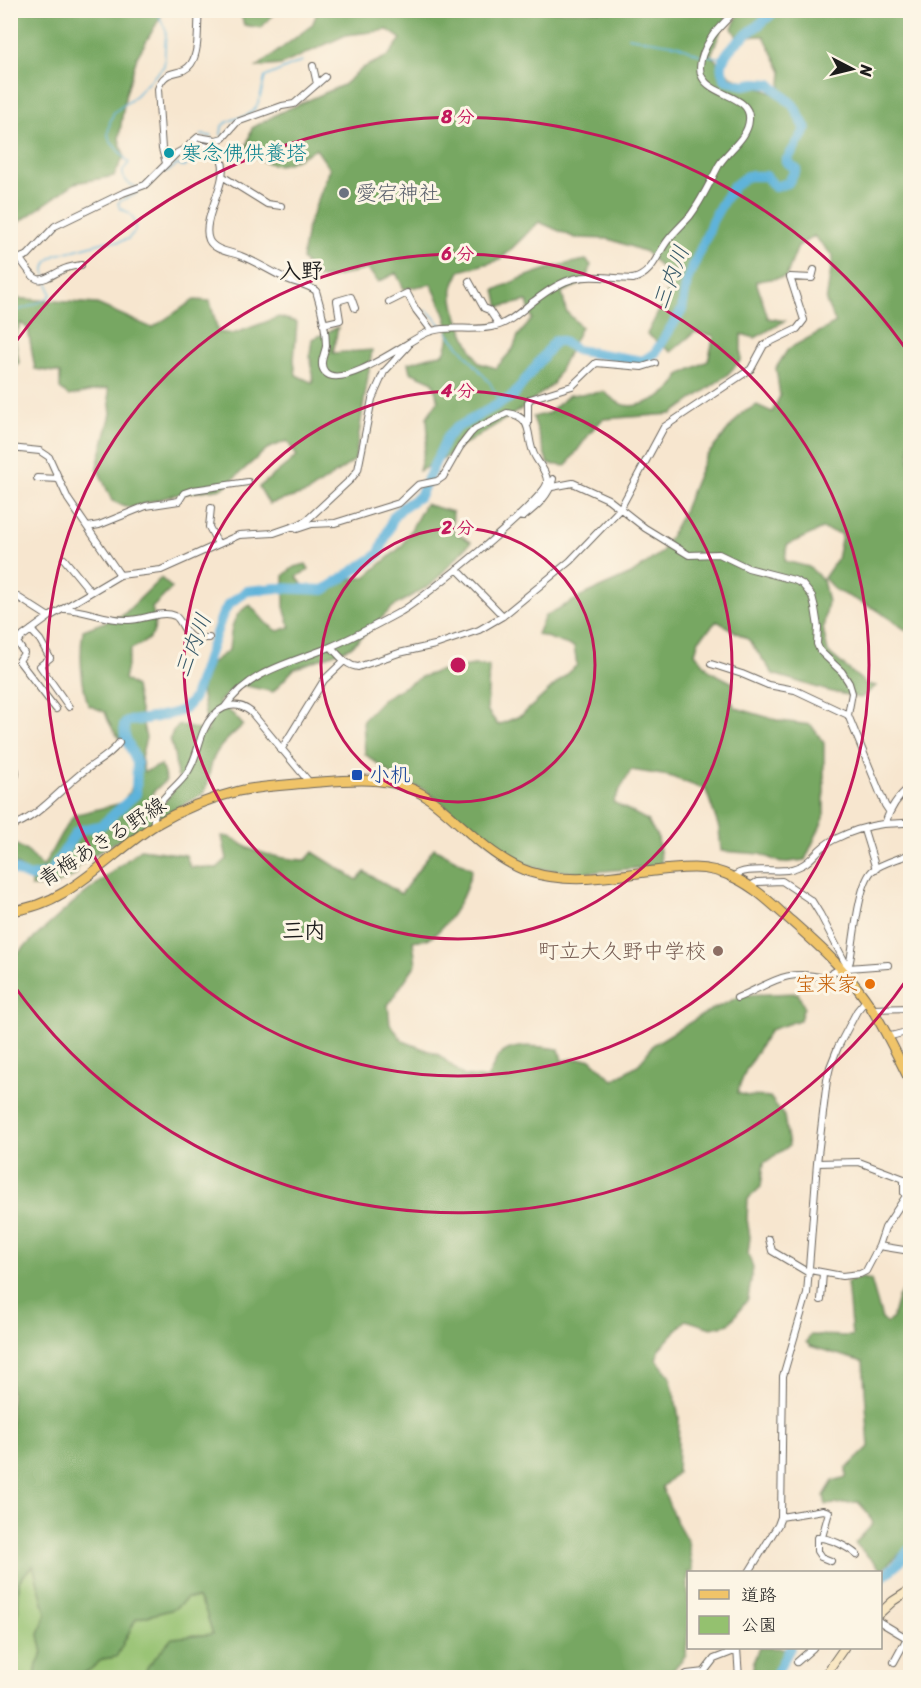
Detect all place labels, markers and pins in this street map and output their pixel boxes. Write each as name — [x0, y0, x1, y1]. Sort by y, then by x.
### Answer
place label: 寒念佛供養塔 — [181, 134, 307, 172]
marker: 寒念佛供養塔 — [162, 146, 176, 160]
place label: 愛宕神社 — [356, 174, 440, 212]
marker: 愛宕神社 — [337, 186, 351, 200]
centre of rings — [448, 655, 468, 675]
place label: 小机 — [369, 756, 411, 794]
marker: 小机 — [350, 768, 364, 782]
place label: 町立大久野中学校 — [538, 932, 706, 970]
marker: 町立大久野中学校 — [711, 944, 725, 958]
place label: 宝来家 — [795, 965, 858, 1003]
marker: 宝来家 — [863, 977, 877, 991]

